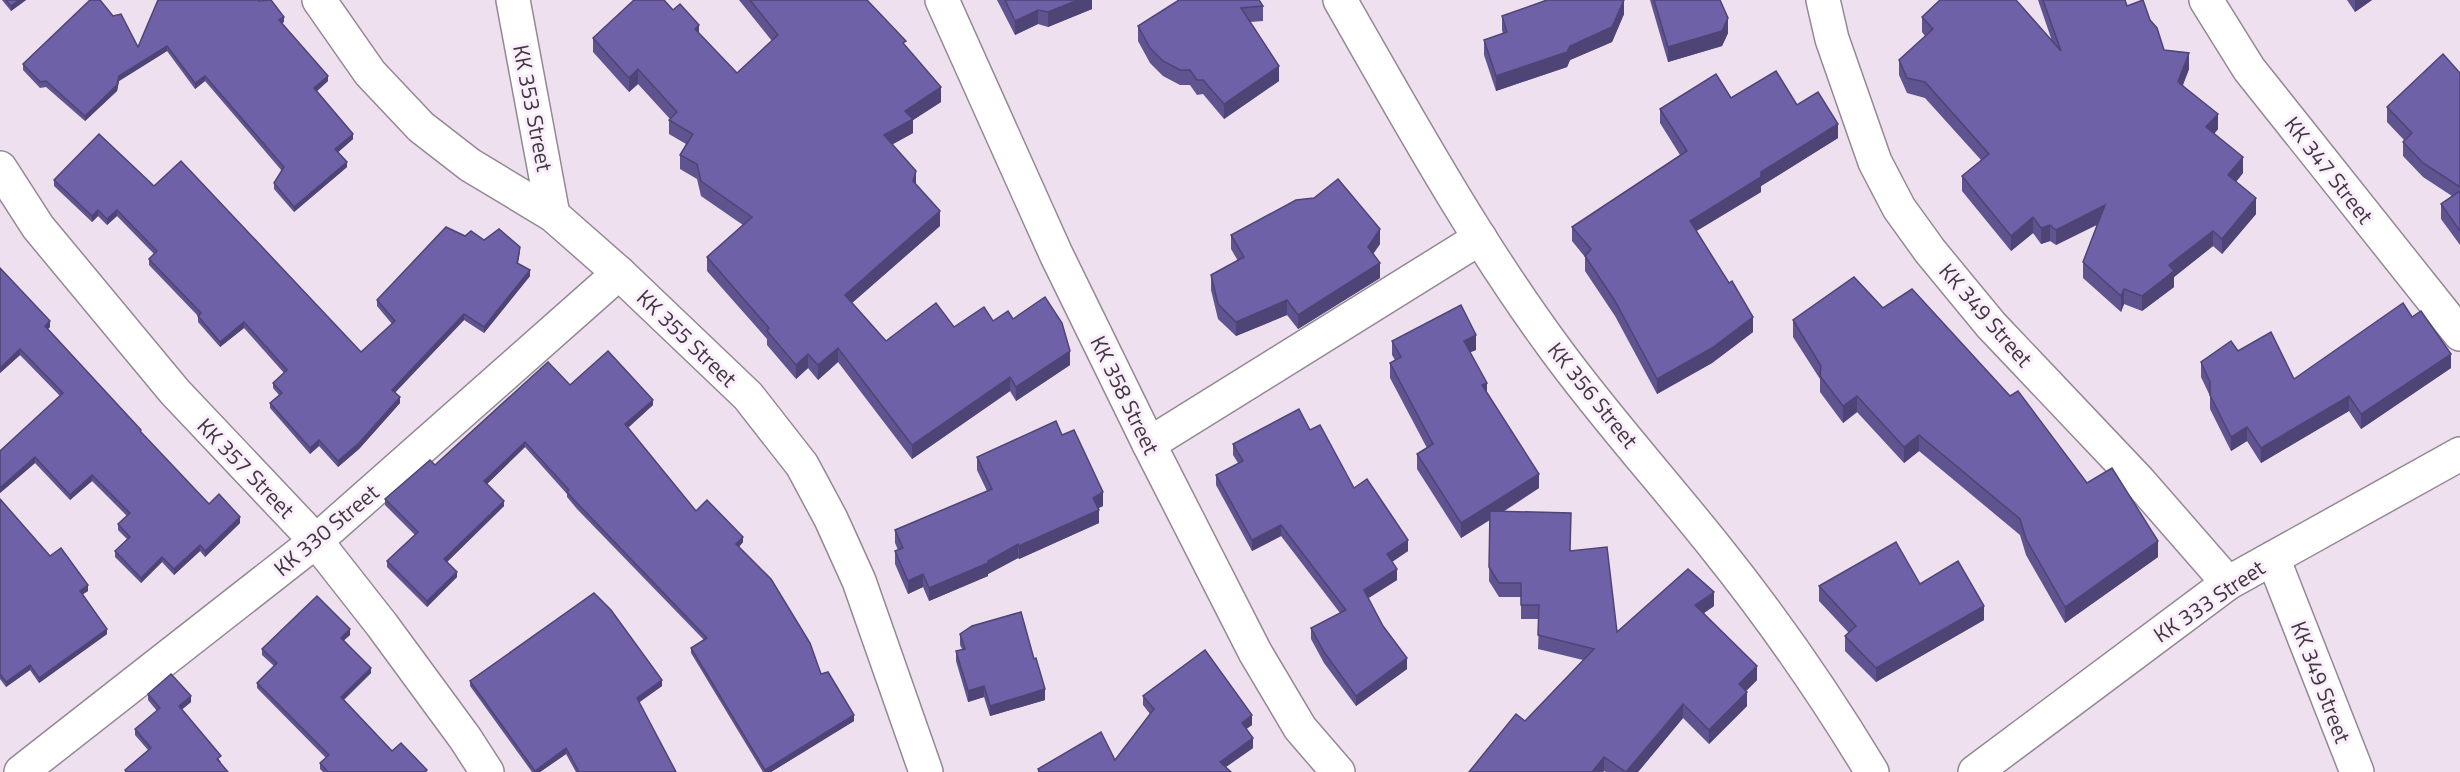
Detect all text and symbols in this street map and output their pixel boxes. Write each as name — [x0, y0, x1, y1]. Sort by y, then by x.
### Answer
street label: KK 353 Street — [504, 42, 562, 175]
street label: KK 347 Street — [2276, 109, 2382, 231]
street label: KK 349 Street — [1931, 255, 2041, 375]
street label: KK 355 Street — [629, 281, 745, 395]
street label: KK 358 Street — [1082, 330, 1169, 460]
street label: KK 356 Street — [1539, 334, 1647, 456]
street label: KK 357 Street — [189, 410, 303, 526]
street label: KK 330 Street — [266, 476, 386, 584]
street label: KK 333 Street — [2146, 551, 2272, 651]
street label: KK 349 Street — [2282, 616, 2360, 748]

